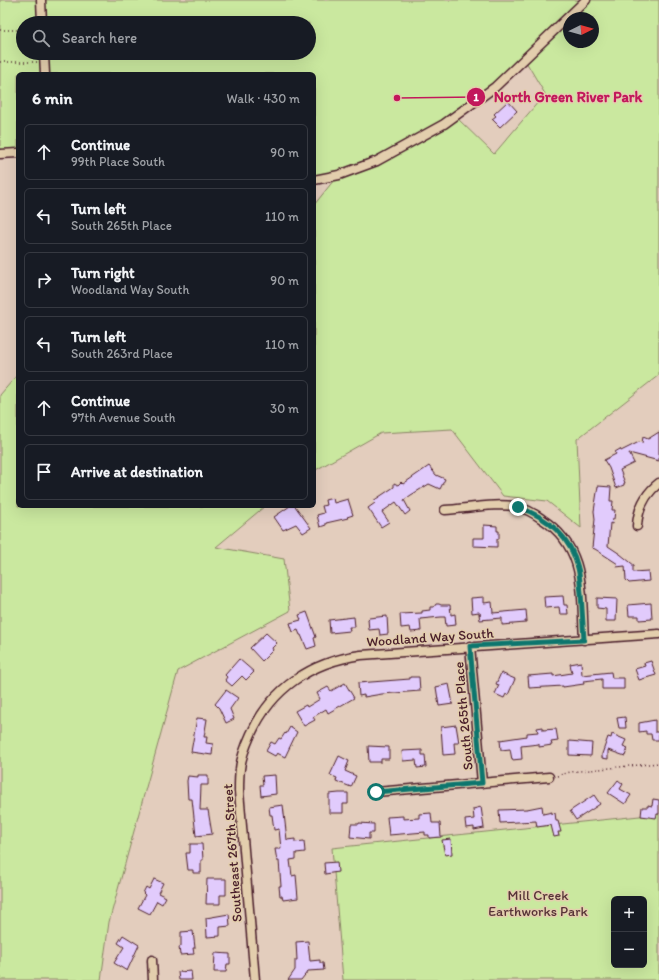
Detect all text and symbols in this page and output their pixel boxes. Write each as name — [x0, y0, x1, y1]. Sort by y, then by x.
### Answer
north arrow — [563, 12, 599, 48]
search box — [16, 16, 316, 60]
icon: search — [30, 27, 52, 49]
text: Search here — [62, 29, 137, 47]
callout: North Green River Park — [466, 83, 650, 110]
text: 6 min — [32, 88, 73, 108]
text: North Green River Park — [494, 88, 642, 106]
text: 1 — [473, 90, 479, 104]
text: Walk · 430 m — [227, 91, 300, 106]
text: Continue — [71, 136, 130, 154]
icon: ahead — [33, 141, 55, 163]
text: 90 m — [270, 145, 299, 160]
text: 99th Place South — [71, 154, 165, 169]
text: Turn left — [71, 200, 126, 218]
icon: left — [33, 205, 55, 227]
text: 110 m — [265, 209, 299, 224]
text: South 265th Place — [71, 218, 172, 233]
text: Turn right — [71, 264, 135, 282]
icon: right — [33, 269, 55, 291]
text: 90 m — [270, 273, 299, 288]
text: Woodland Way South — [71, 282, 189, 297]
text: Turn left — [71, 328, 126, 346]
icon: left — [33, 333, 55, 355]
text: 110 m — [265, 337, 299, 352]
text: South 263rd Place — [71, 346, 173, 361]
text: Continue — [71, 392, 130, 410]
icon: ahead — [33, 397, 55, 419]
text: 30 m — [270, 401, 299, 416]
text: 97th Avenue South — [71, 410, 175, 425]
icon: arrive — [33, 461, 55, 483]
text: Arrive at destination — [71, 463, 203, 481]
route end — [509, 498, 527, 516]
street label: Woodland Way South — [366, 625, 495, 650]
street label: South 265th Place — [450, 661, 477, 771]
street label: Southeast 267th Street — [219, 783, 246, 923]
route start — [367, 783, 385, 801]
park label: Mill Creek Earthworks Park — [488, 887, 589, 920]
map controls — [611, 896, 647, 968]
button: + — [611, 896, 647, 932]
button: − — [611, 932, 647, 968]

